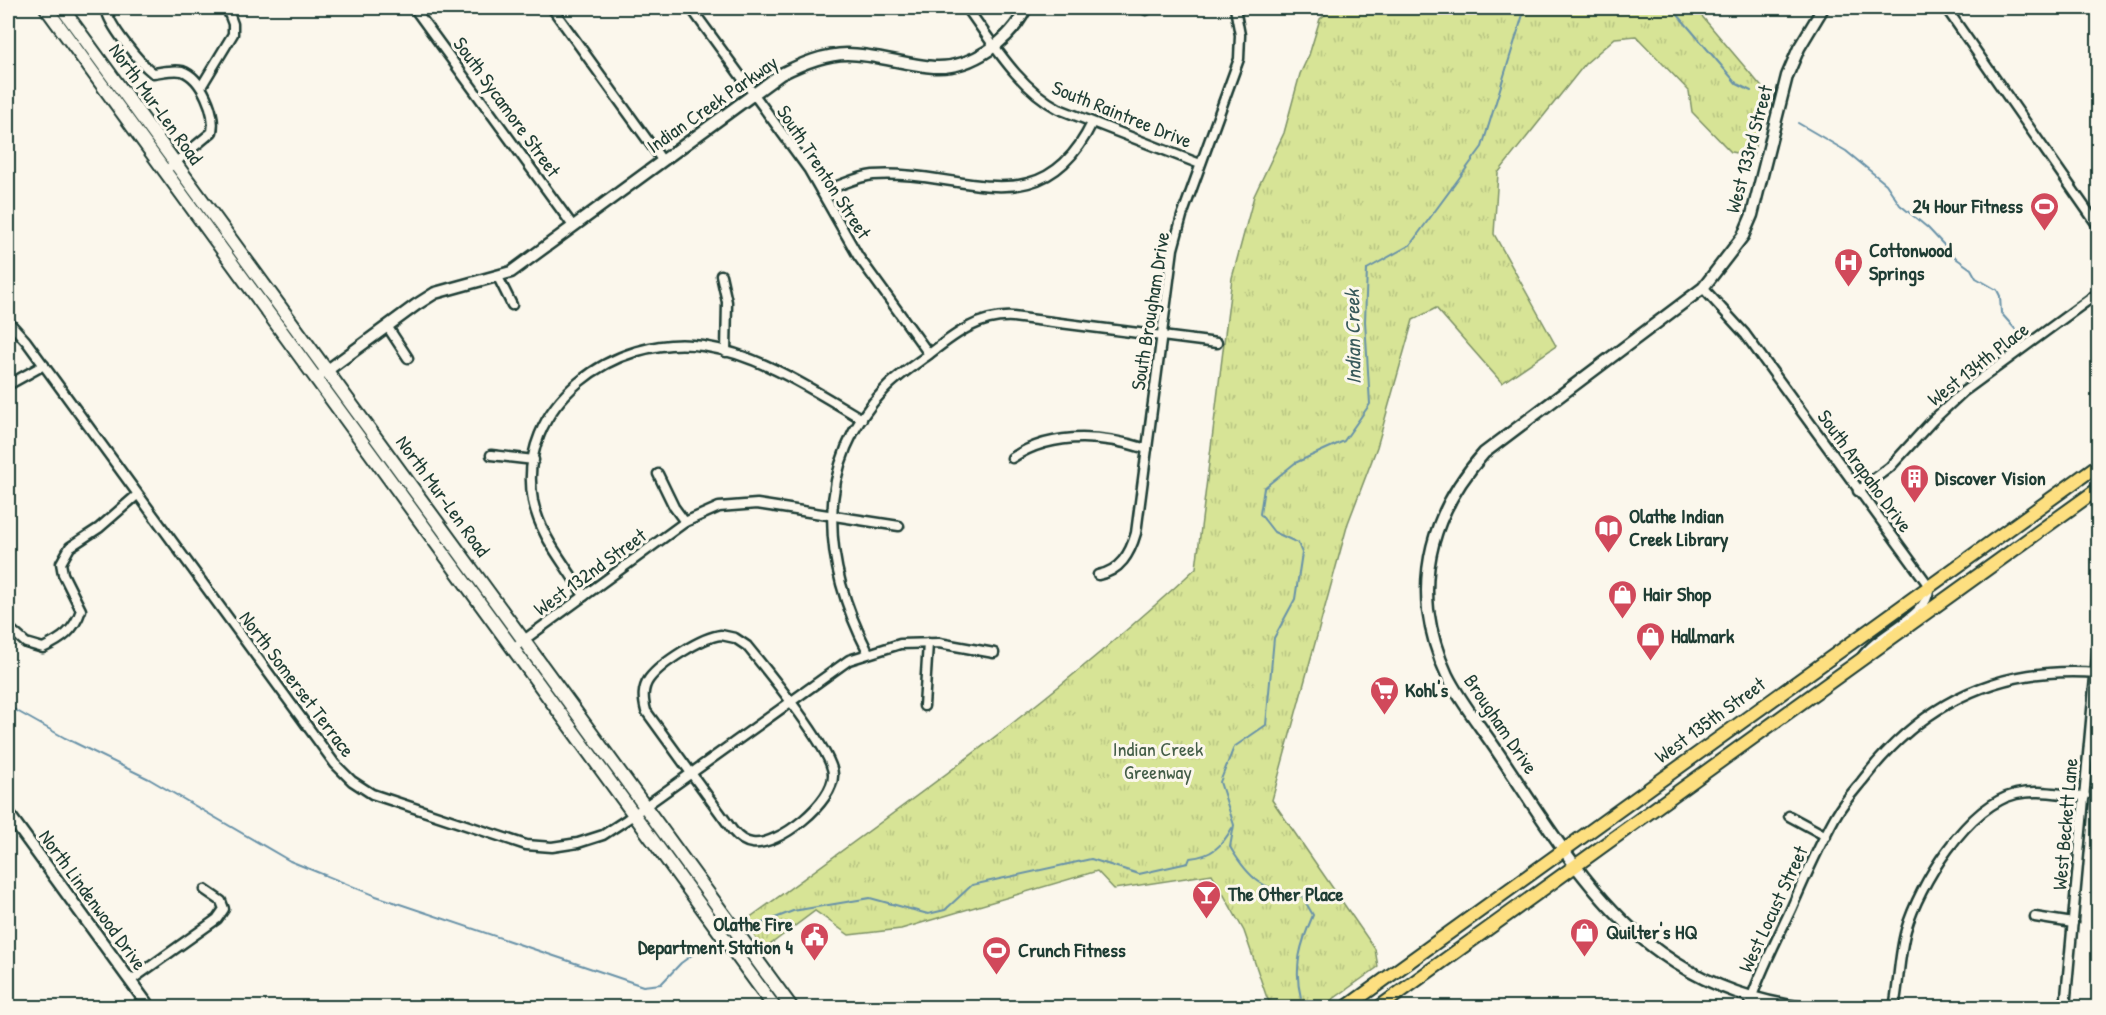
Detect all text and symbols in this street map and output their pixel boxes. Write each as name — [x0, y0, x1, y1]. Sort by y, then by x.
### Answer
street label: South Sycamore Street — [447, 31, 568, 183]
street label: North Mur-Len Road — [103, 38, 210, 170]
street label: Indian Creek Parkway — [641, 48, 783, 159]
street label: South Raintree Drive — [1048, 73, 1196, 154]
street label: West 133rd Street — [1718, 81, 1779, 216]
street label: South Trenton Street — [771, 100, 878, 245]
sports icon: 24 Hour Fitness — [2028, 190, 2060, 232]
place label: 24 Hour Fitness — [1913, 192, 2023, 219]
street label: South Brougham Drive — [1124, 230, 1175, 392]
place label: Cottonwood Springs — [1869, 236, 1952, 287]
hospital icon: Cottonwood Springs — [1832, 246, 1864, 288]
water label: Indian Creek — [1337, 287, 1368, 385]
street label: West 134th Place — [1921, 316, 2034, 412]
street label: South Arapaho Drive — [1812, 404, 1919, 538]
street label: North Mur-Len Road — [390, 430, 497, 562]
building icon: Discover Vision — [1898, 462, 1930, 504]
place label: Discover Vision — [1935, 464, 2046, 491]
place label: Olathe Indian Creek Library — [1629, 502, 1729, 553]
library icon: Olathe Indian Creek Library — [1592, 512, 1624, 554]
street label: West 132nd Street — [528, 521, 652, 622]
shop icon: Hair Shop — [1606, 578, 1638, 620]
place label: Hair Shop — [1643, 580, 1712, 608]
street label: North Somerset Terrace — [234, 605, 361, 762]
shop icon: Hallmark — [1634, 620, 1666, 662]
place label: Hallmark — [1671, 622, 1735, 649]
street label: Brougham Drive — [1458, 669, 1545, 779]
street label: West 135th Street — [1649, 670, 1771, 769]
supermarket icon: Kohl's — [1368, 674, 1400, 716]
place label: Kohl's — [1405, 676, 1449, 703]
park label: Indian Creek Greenway — [1113, 735, 1203, 785]
street label: West Beckett Lane — [2045, 757, 2084, 891]
street label: North Lindenwood Drive — [33, 824, 154, 975]
street label: West Locust Street — [1731, 840, 1814, 976]
bar icon: The Other Place — [1191, 878, 1223, 920]
place label: The Other Place — [1227, 880, 1344, 907]
place label: Olathe Fire Department Station 4 — [638, 910, 793, 961]
shop icon: Quilter's HQ — [1569, 916, 1601, 958]
place label: Quilter's HQ — [1606, 918, 1697, 945]
public building icon: Olathe Fire Department Station 4 — [798, 920, 830, 962]
sports icon: Crunch Fitness — [981, 934, 1013, 976]
place label: Crunch Fitness — [1018, 936, 1126, 963]

